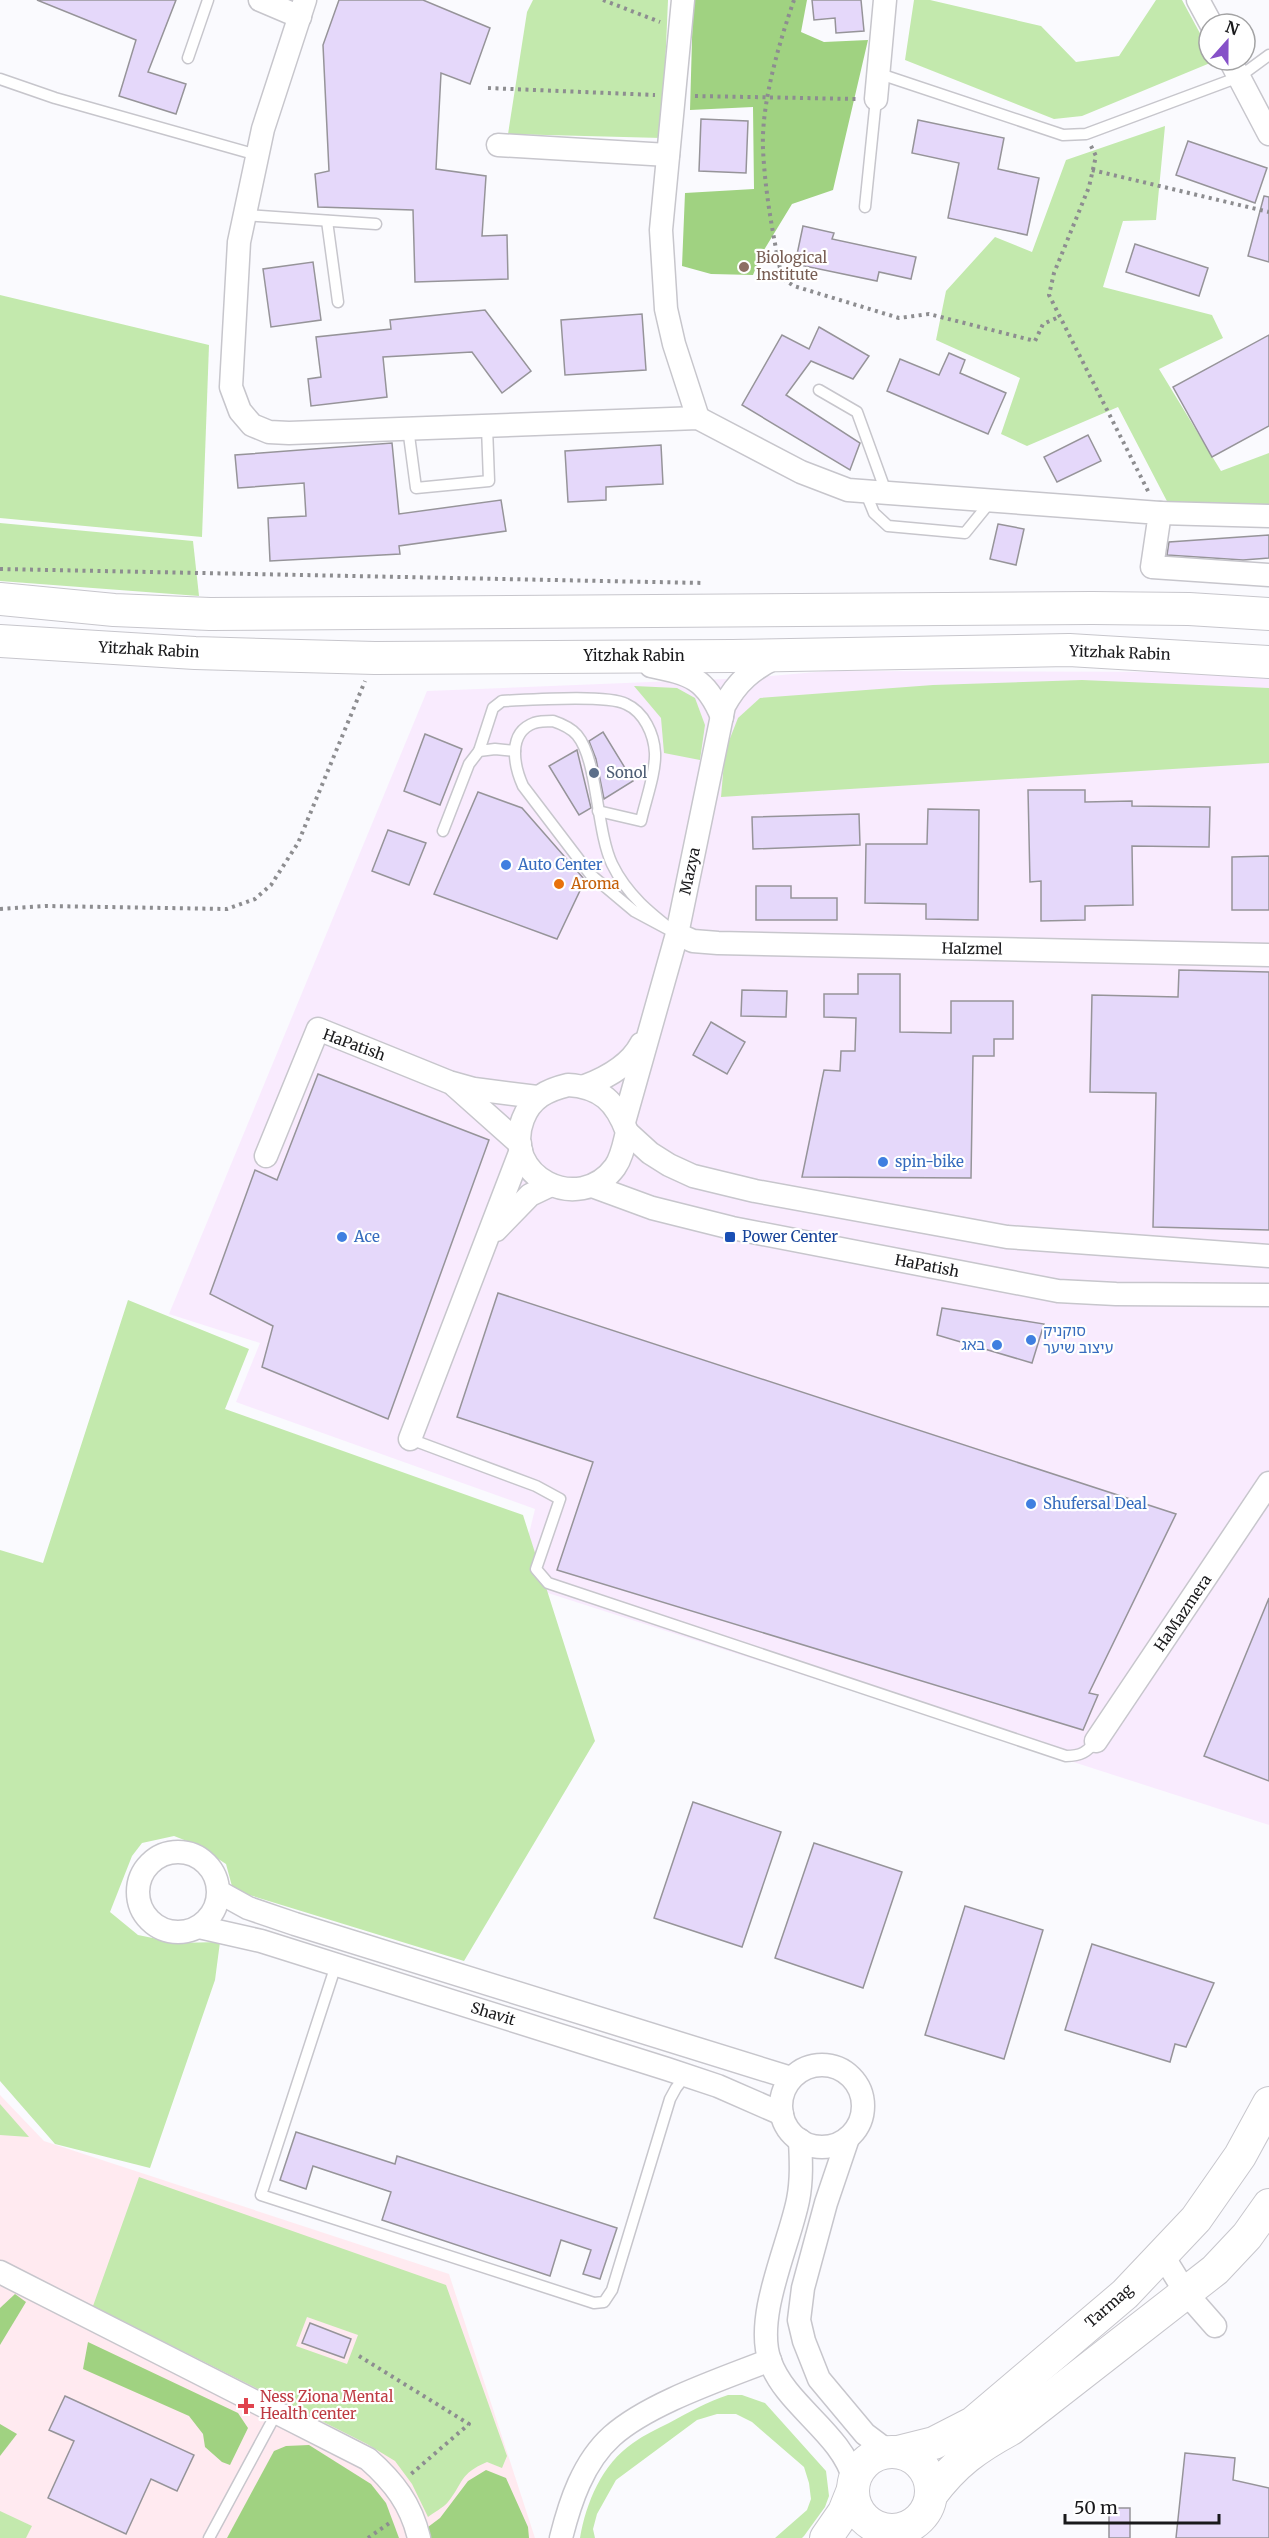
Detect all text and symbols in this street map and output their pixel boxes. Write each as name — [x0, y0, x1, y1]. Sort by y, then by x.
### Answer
north arrow — [1197, 12, 1257, 72]
text: N — [1223, 16, 1242, 40]
place label: Biological Institute — [756, 248, 828, 284]
marker: Biological Institute — [737, 260, 751, 274]
street label: Yitzhak Rabin — [97, 637, 200, 662]
street label: Yitzhak Rabin — [1068, 641, 1171, 664]
street label: Yitzhak Rabin — [582, 646, 685, 665]
place label: Sonol — [606, 763, 647, 782]
marker: Sonol — [587, 766, 601, 780]
street label: Mazya — [675, 846, 704, 896]
place label: Auto Center — [517, 855, 603, 874]
marker: Auto Center — [499, 858, 513, 872]
place label: Aroma — [570, 874, 620, 893]
marker: Aroma — [552, 877, 566, 891]
street label: HaIzmel — [941, 938, 1003, 959]
street label: HaPatish — [320, 1024, 388, 1065]
place label: spin-bike — [895, 1152, 964, 1171]
marker: spin-bike — [876, 1155, 890, 1169]
place label: Ace — [353, 1227, 380, 1246]
place label: Power Center — [742, 1227, 838, 1246]
marker: Ace — [335, 1230, 349, 1244]
marker: Power Center — [723, 1230, 737, 1244]
street label: HaPatish — [893, 1250, 961, 1281]
place label: סוקניק עיצוב שיער — [1043, 1321, 1113, 1357]
marker: סוקניק עיצוב שיער — [1024, 1333, 1038, 1347]
place label: באג — [961, 1335, 985, 1354]
marker: באג — [990, 1338, 1004, 1352]
place label: Shufersal Deal — [1043, 1494, 1147, 1513]
marker: Shufersal Deal — [1024, 1497, 1038, 1511]
street label: HaMazmera — [1150, 1571, 1215, 1655]
street label: Shavit — [469, 1998, 518, 2029]
street label: Tarmag — [1081, 2280, 1136, 2331]
place label: Ness Ziona Mental Health center — [260, 2387, 394, 2423]
marker: Ness Ziona Mental Health center — [237, 2397, 255, 2415]
scale bar — [1065, 2487, 1220, 2525]
text: 50 m — [1074, 2496, 1118, 2519]

